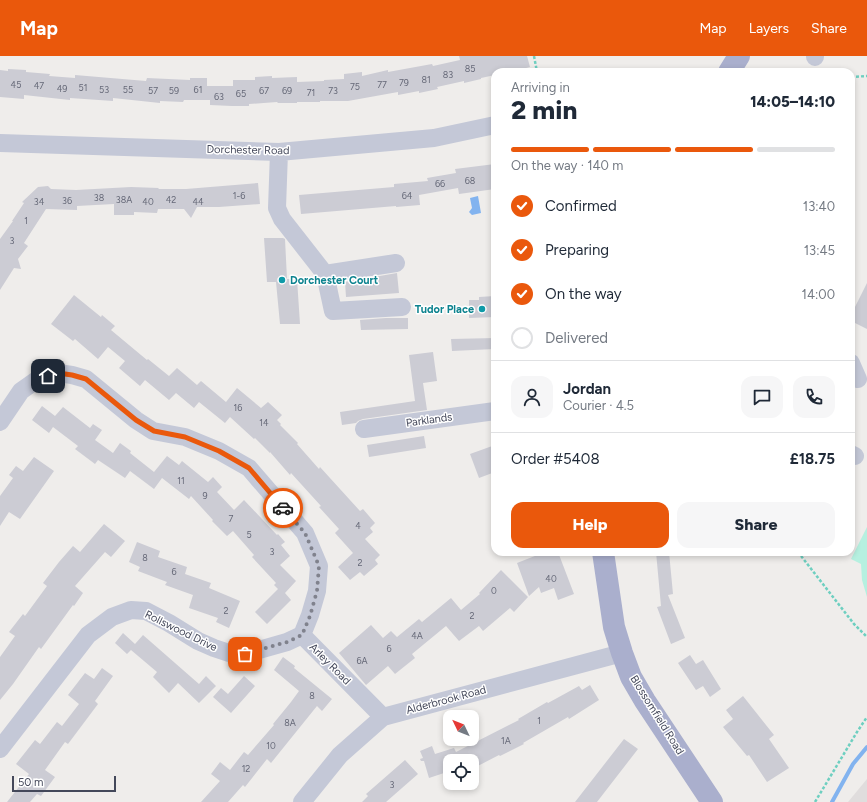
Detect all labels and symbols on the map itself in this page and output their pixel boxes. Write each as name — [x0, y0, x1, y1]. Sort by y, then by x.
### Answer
house number: 85 — [465, 63, 475, 74]
house number: 83 — [443, 69, 453, 80]
house number: 81 — [421, 74, 431, 85]
house number: 79 — [399, 77, 409, 88]
house number: 45 — [11, 79, 21, 90]
house number: 77 — [377, 79, 387, 90]
house number: 47 — [34, 80, 44, 91]
house number: 75 — [350, 81, 360, 92]
house number: 51 — [79, 82, 87, 93]
house number: 49 — [57, 83, 67, 94]
house number: 53 — [99, 84, 109, 95]
house number: 55 — [123, 84, 133, 95]
house number: 61 — [194, 84, 202, 95]
house number: 57 — [148, 85, 158, 96]
house number: 59 — [169, 85, 179, 96]
house number: 67 — [259, 85, 269, 96]
house number: 69 — [282, 85, 292, 96]
house number: 73 — [328, 85, 338, 96]
house number: 71 — [307, 87, 315, 98]
house number: 65 — [236, 88, 246, 99]
house number: 63 — [214, 91, 224, 102]
street label: Dorchester Road — [207, 143, 289, 157]
house number: 68 — [465, 175, 476, 186]
house number: 66 — [435, 178, 445, 189]
house number: 1-6 — [233, 190, 245, 201]
house number: 64 — [402, 190, 413, 201]
house number: 38 — [94, 192, 105, 203]
house number: 38A — [116, 194, 132, 205]
house number: 42 — [166, 194, 176, 205]
house number: 36 — [62, 195, 72, 206]
house number: 34 — [34, 196, 45, 207]
house number: 40 — [142, 196, 154, 207]
house number: 44 — [192, 196, 204, 207]
house number: 1 — [24, 215, 28, 226]
house number: 3 — [10, 235, 15, 246]
place label: Dorchester Court — [290, 274, 379, 287]
marker: Dorchester Court — [277, 275, 287, 285]
place label: Tudor Place — [415, 303, 474, 316]
marker: Tudor Place — [477, 304, 487, 314]
pin — [31, 359, 65, 393]
house number: 16 — [234, 402, 242, 413]
street label: Parklands — [405, 410, 453, 430]
house number: 14 — [259, 417, 269, 428]
house number: 11 — [177, 475, 185, 486]
courier — [263, 488, 303, 528]
house number: 9 — [202, 490, 208, 501]
house number: 7 — [229, 513, 234, 524]
house number: 4 — [355, 520, 361, 531]
house number: 5 — [246, 529, 252, 540]
house number: 3 — [270, 546, 275, 557]
house number: 8 — [142, 552, 148, 563]
house number: 2 — [357, 557, 363, 568]
house number: 6 — [171, 566, 177, 577]
house number: 40 — [545, 573, 557, 584]
house number: 0 — [491, 585, 497, 596]
house number: 2 — [223, 605, 229, 616]
street label: Rollswood Drive — [143, 608, 219, 654]
house number: 2 — [469, 610, 475, 621]
house number: 4A — [411, 630, 423, 641]
pin — [228, 637, 262, 671]
street label: Arley Road — [307, 641, 353, 687]
house number: 6 — [386, 643, 392, 654]
house number: 6A — [356, 655, 368, 666]
street label: Blossomfield Road — [627, 673, 687, 757]
street label: Alderbrook Road — [405, 683, 487, 717]
house number: 8 — [309, 690, 315, 701]
north arrow — [443, 710, 479, 746]
house number: 1 — [537, 715, 541, 726]
house number: 8A — [284, 717, 296, 728]
house number: 1A — [501, 735, 511, 746]
house number: 10 — [266, 740, 276, 751]
house number: 12 — [242, 763, 250, 774]
scale bar — [12, 774, 116, 793]
house number: 3 — [390, 779, 395, 790]

